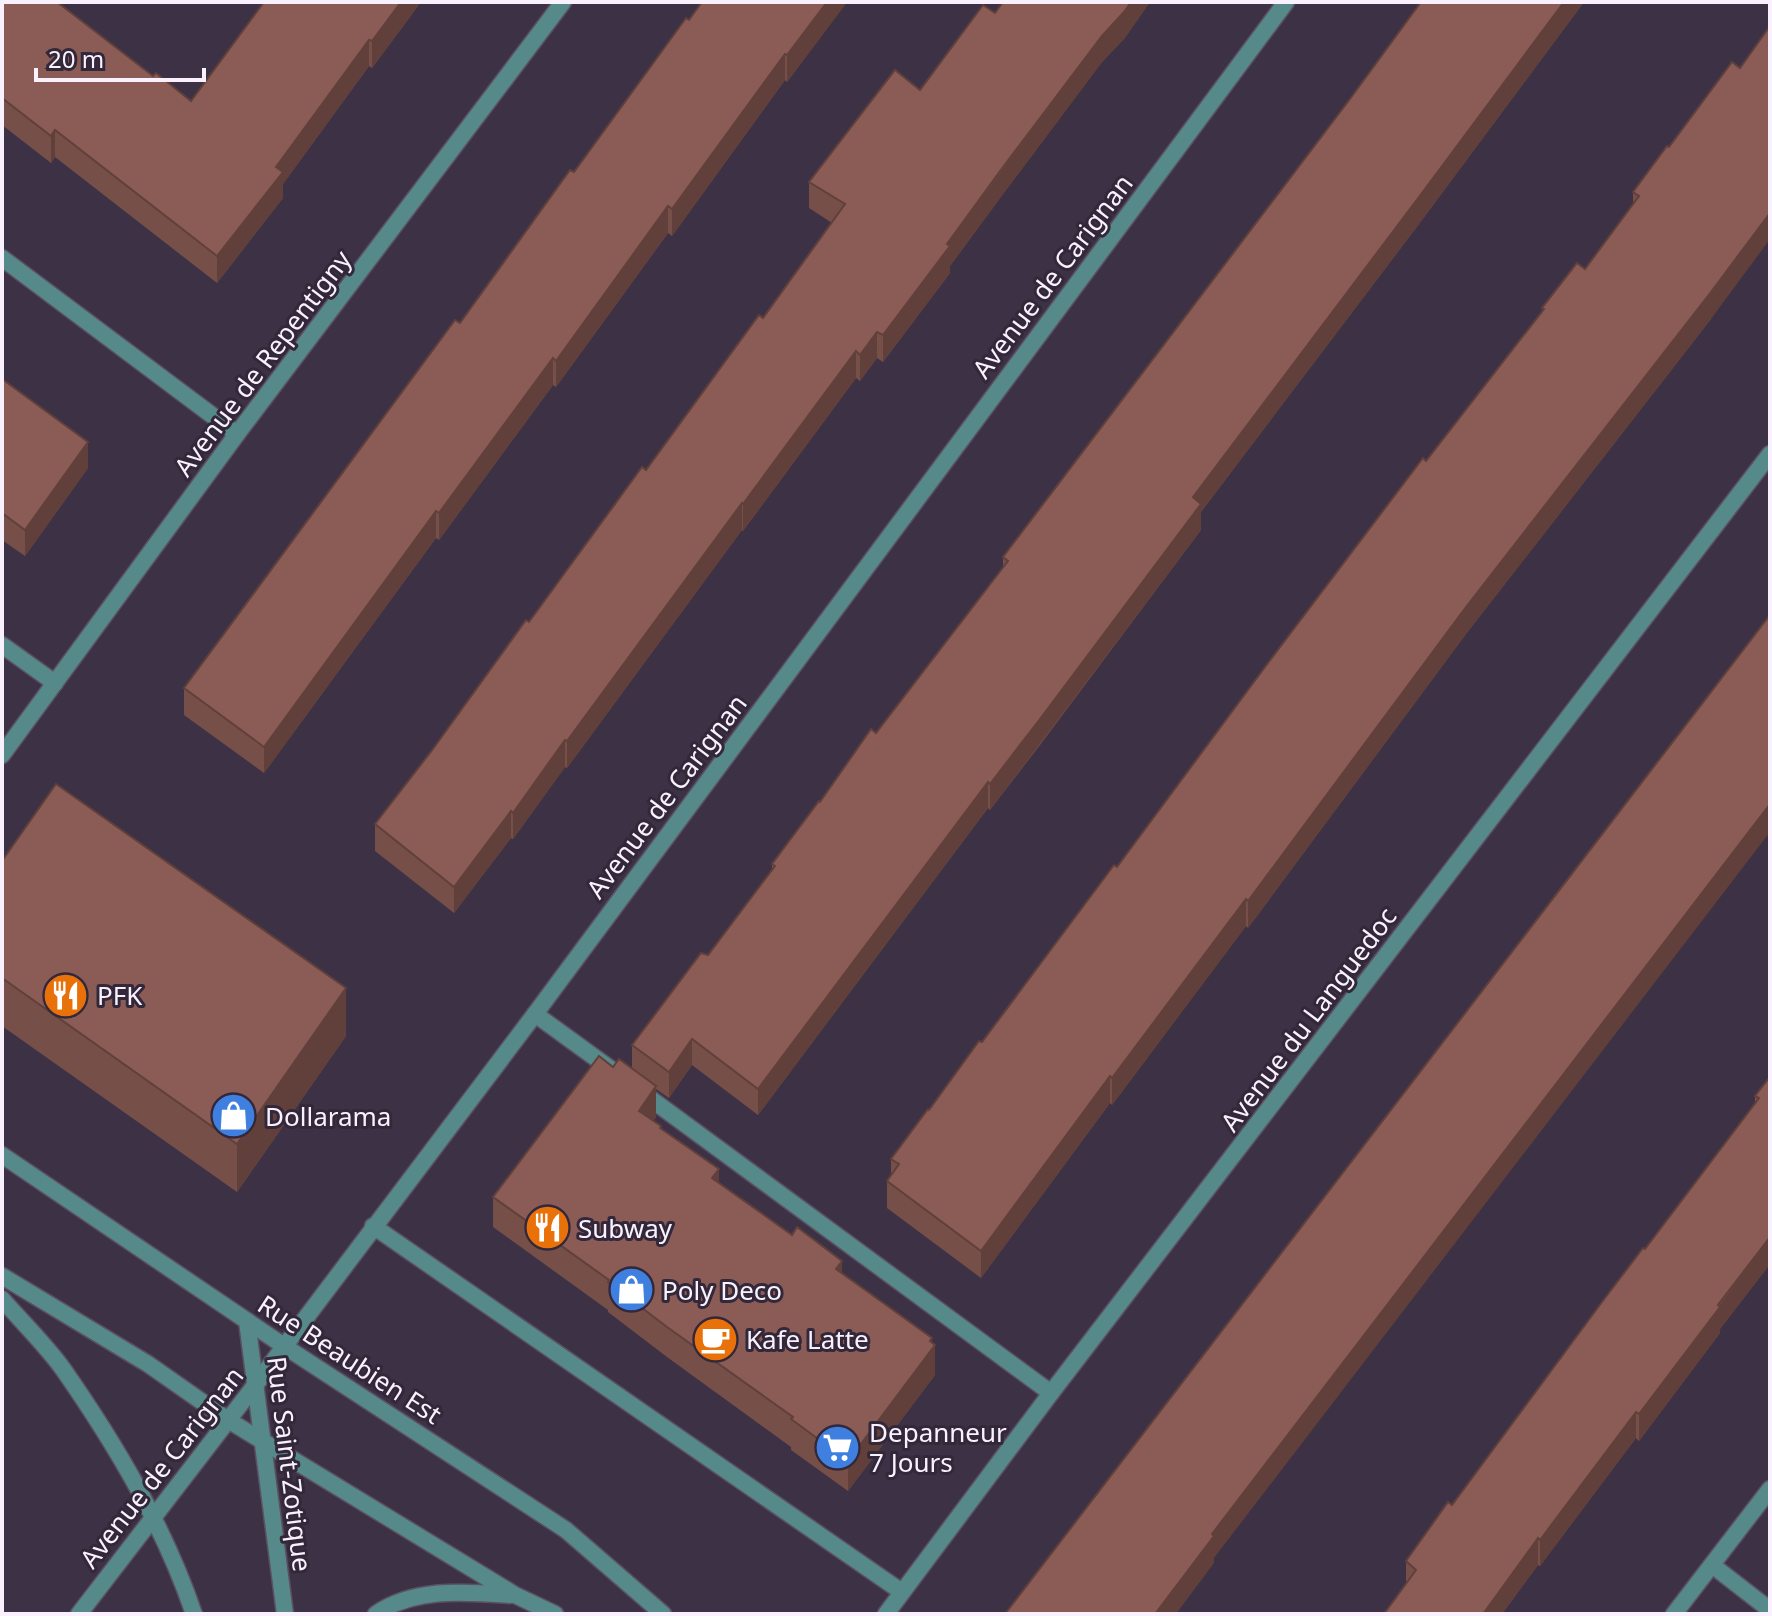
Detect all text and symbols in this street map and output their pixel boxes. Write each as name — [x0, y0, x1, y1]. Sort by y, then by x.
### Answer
scale bar — [36, 32, 204, 82]
text: 20 m — [48, 42, 104, 75]
street label: Avenue de Carignan — [963, 167, 1141, 385]
street label: Avenue de Repentigny — [165, 242, 359, 483]
street label: Avenue de Carignan — [577, 687, 755, 905]
street label: Avenue du Languedoc — [1212, 900, 1404, 1138]
restaurant icon: PFK — [42, 971, 90, 1019]
place label: PFK — [97, 977, 143, 1013]
shop icon: Dollarama — [210, 1092, 258, 1140]
place label: Dollarama — [265, 1098, 391, 1134]
restaurant icon: Subway — [523, 1204, 571, 1252]
place label: Subway — [578, 1210, 673, 1246]
shop icon: Poly Deco — [607, 1266, 655, 1314]
place label: Poly Deco — [662, 1272, 782, 1308]
street label: Rue Beaubien Est — [251, 1286, 449, 1432]
cafe icon: Kafe Latte — [691, 1315, 739, 1363]
place label: Kafe Latte — [746, 1321, 869, 1357]
street label: Rue Saint-Zotique — [259, 1354, 321, 1574]
street label: Avenue de Carignan — [71, 1359, 251, 1575]
place label: Depanneur 7 Jours — [869, 1414, 1007, 1480]
supermarket icon: Depanneur 7 Jours — [814, 1423, 862, 1471]

